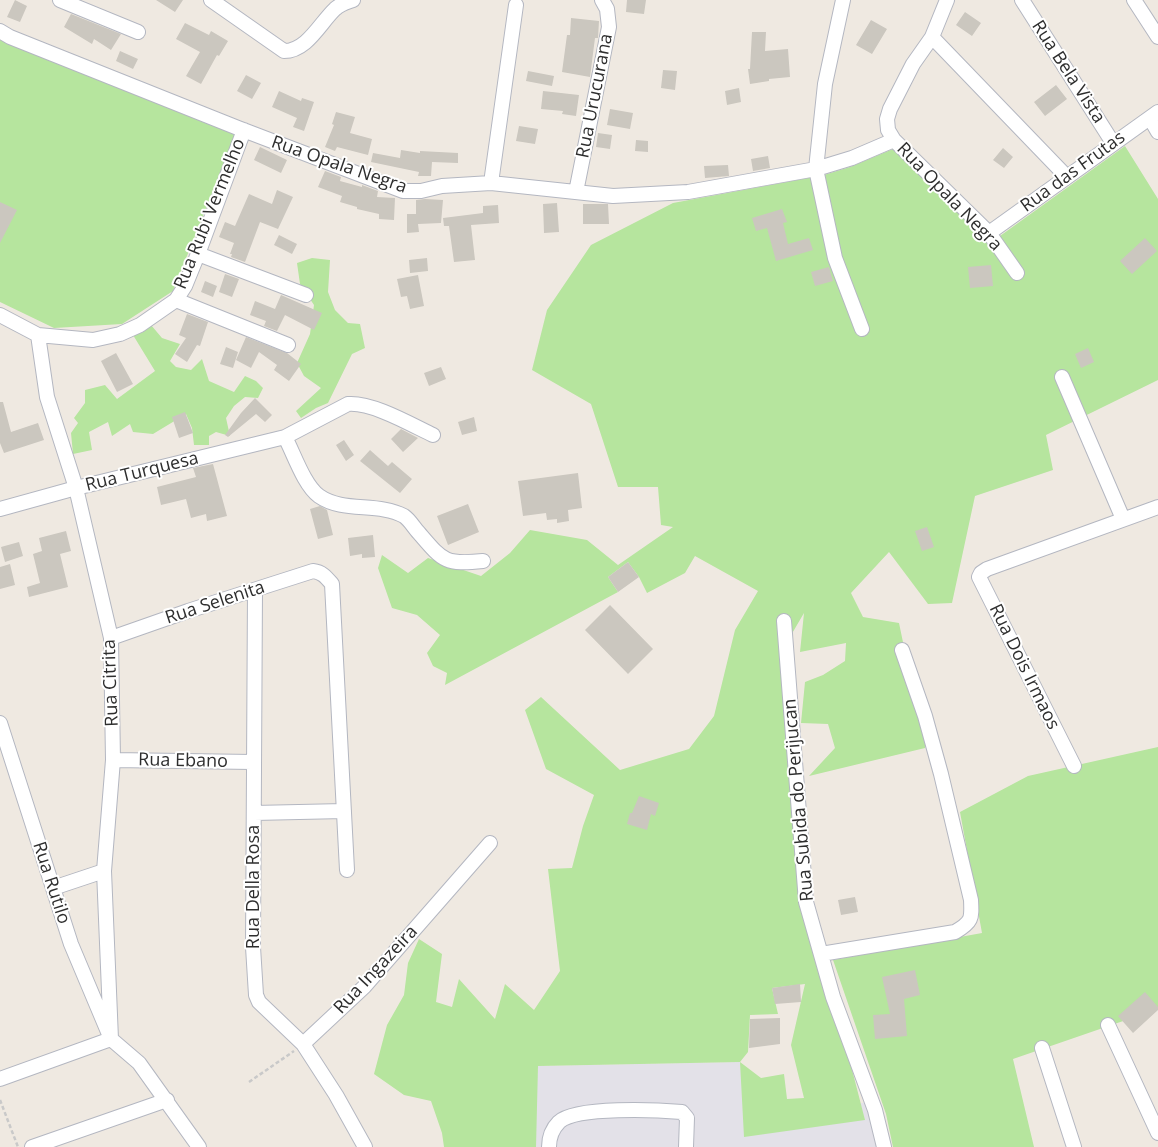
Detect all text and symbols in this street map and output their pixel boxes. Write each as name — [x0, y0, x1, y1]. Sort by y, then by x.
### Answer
street label: Rua Bela Vista — [1027, 17, 1109, 127]
street label: Rua Urucurana — [572, 32, 618, 160]
street label: Rua das Frutas — [1017, 127, 1129, 217]
street label: Rua Opala Negra — [268, 132, 410, 198]
street label: Rua Rubi Vermelho — [170, 136, 250, 292]
street label: Rua Opala Negra — [892, 138, 1006, 256]
street label: Rua Turquesa — [83, 448, 201, 496]
street label: Rua Selenita — [162, 577, 268, 629]
street label: Rua Dois Irmaos — [984, 601, 1064, 733]
street label: Rua Citrita — [99, 639, 123, 727]
street label: Rua Subida do Perijucan — [779, 698, 819, 902]
street label: Rua Ebano — [138, 749, 228, 773]
street label: Rua Della Rosa — [243, 825, 265, 949]
street label: Rua Rutilo — [28, 839, 74, 927]
street label: Rua Ingazeira — [330, 921, 422, 1019]

